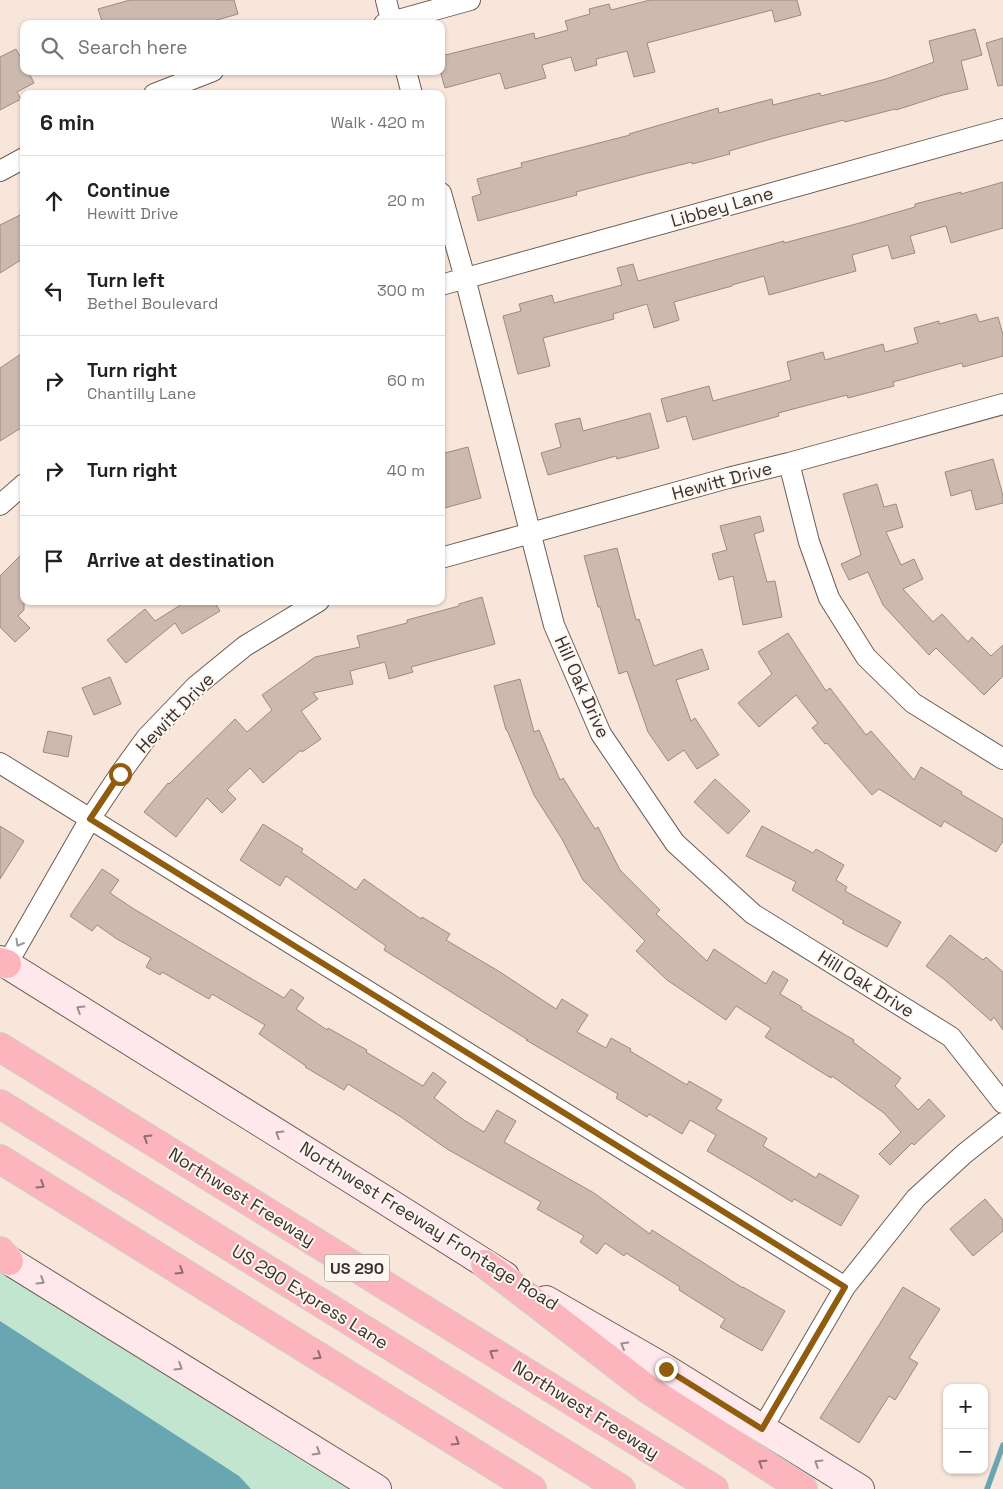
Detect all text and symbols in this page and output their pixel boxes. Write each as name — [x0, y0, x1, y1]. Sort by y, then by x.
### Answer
search box — [20, 20, 445, 75]
icon: search — [38, 34, 66, 62]
text: Search here — [78, 35, 188, 60]
text: 6 min — [40, 109, 95, 136]
text: Walk · 420 m — [330, 112, 425, 133]
text: Continue — [87, 178, 170, 203]
street label: Libbey Lane — [668, 181, 776, 232]
icon: ahead — [40, 187, 68, 215]
text: 20 m — [387, 190, 425, 211]
text: Hewitt Drive — [87, 203, 179, 224]
text: Turn left — [87, 268, 165, 293]
icon: left — [40, 277, 68, 305]
text: 300 m — [377, 280, 425, 301]
text: Bethel Boulevard — [87, 293, 218, 314]
text: Turn right — [87, 358, 177, 383]
icon: right — [40, 367, 68, 395]
text: 60 m — [387, 370, 425, 391]
text: Chantilly Lane — [87, 383, 196, 404]
street label: Hewitt Drive — [669, 456, 775, 505]
icon: right — [40, 457, 68, 485]
text: Turn right — [87, 458, 177, 483]
text: 40 m — [387, 460, 425, 481]
icon: arrive — [40, 547, 68, 575]
text: Arrive at destination — [87, 548, 275, 573]
street label: Hill Oak Drive — [550, 632, 615, 741]
street label: Hewitt Drive — [131, 668, 219, 758]
route start — [109, 763, 132, 786]
one-way arrow — [15, 938, 25, 947]
street label: Hill Oak Drive — [814, 945, 919, 1022]
one-way arrow — [76, 1006, 85, 1016]
one-way arrow — [276, 1130, 285, 1140]
one-way arrow — [143, 1135, 152, 1145]
street label: Northwest Freeway Frontage Road — [296, 1136, 563, 1315]
street label: Northwest Freeway — [165, 1142, 320, 1251]
one-way arrow — [36, 1179, 45, 1188]
street label: US 290 Express Lane — [228, 1239, 393, 1354]
road number: US 290 — [324, 1254, 390, 1282]
one-way arrow — [174, 1264, 183, 1274]
one-way arrow — [36, 1275, 45, 1284]
one-way arrow — [620, 1341, 629, 1351]
one-way arrow — [490, 1349, 499, 1359]
one-way arrow — [312, 1350, 321, 1360]
street label: Northwest Freeway — [509, 1355, 664, 1464]
route end — [655, 1358, 678, 1381]
one-way arrow — [174, 1361, 183, 1370]
map controls — [943, 1384, 988, 1474]
button: + — [943, 1384, 988, 1429]
button: − — [943, 1429, 988, 1474]
one-way arrow — [450, 1436, 459, 1445]
one-way arrow — [312, 1446, 321, 1456]
one-way arrow — [758, 1459, 767, 1469]
one-way arrow — [815, 1460, 824, 1470]

